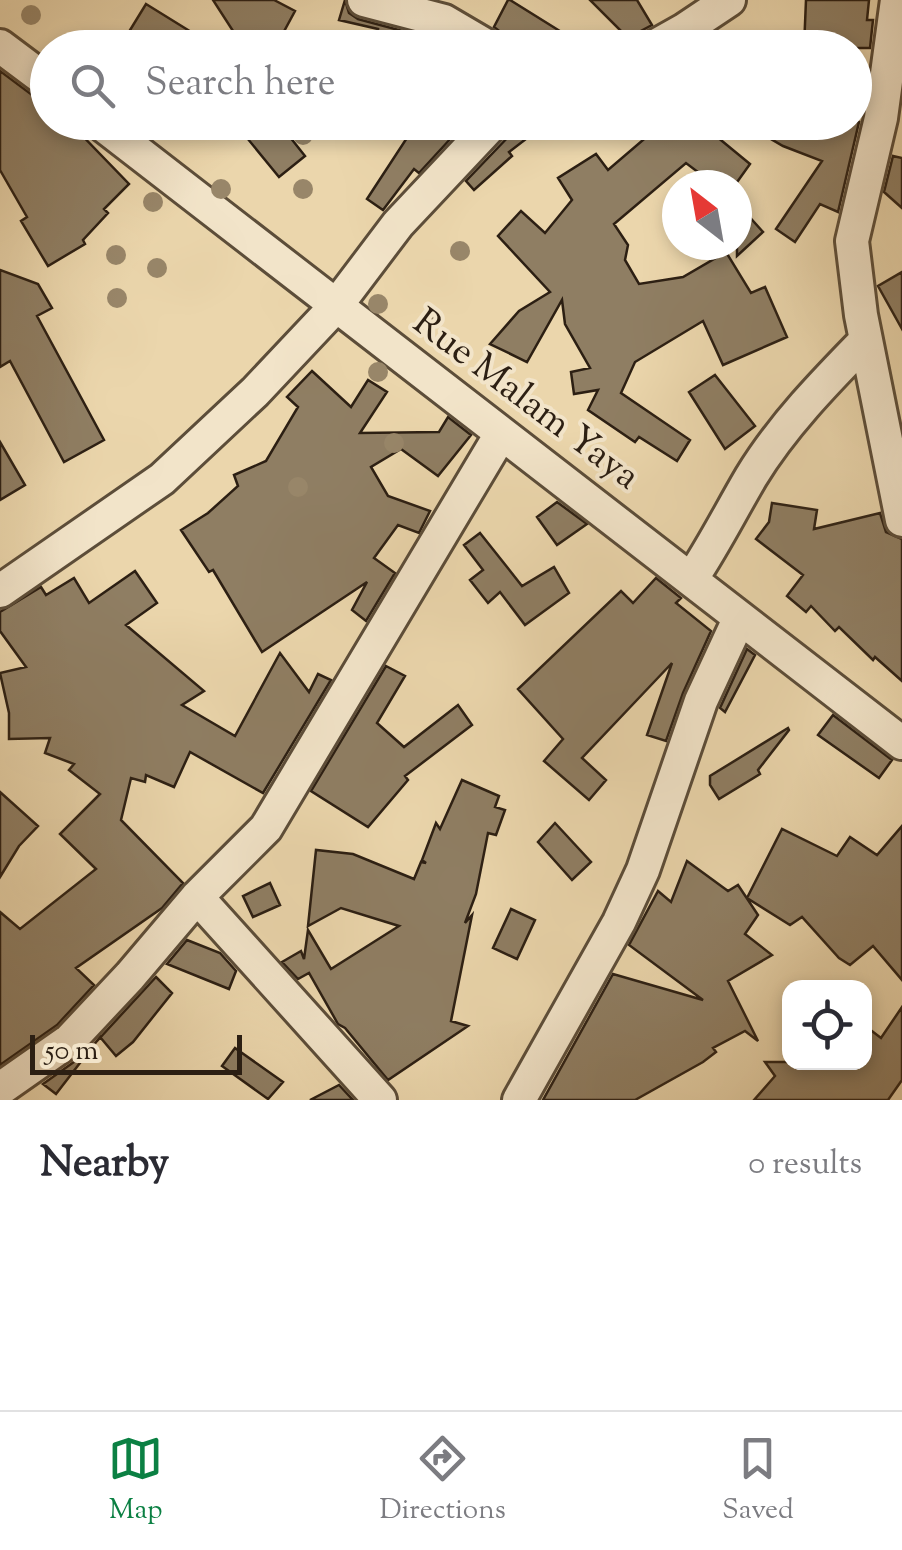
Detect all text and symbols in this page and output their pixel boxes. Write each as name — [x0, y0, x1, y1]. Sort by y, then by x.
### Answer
search box — [30, 30, 872, 140]
icon: search — [65, 58, 120, 113]
text: Search here — [145, 58, 336, 112]
north arrow — [662, 170, 752, 260]
street label: Rue Malam Yaya — [400, 298, 650, 504]
map controls — [782, 980, 872, 1070]
button: locate — [782, 980, 872, 1070]
scale bar — [30, 1030, 242, 1074]
text: 50 m — [45, 1032, 99, 1072]
text: Nearby — [40, 1135, 169, 1195]
text: 0 results — [748, 1142, 862, 1188]
tab: Map — [108, 1431, 163, 1531]
tab: Directions — [379, 1431, 506, 1531]
tab: Saved — [722, 1431, 794, 1531]

